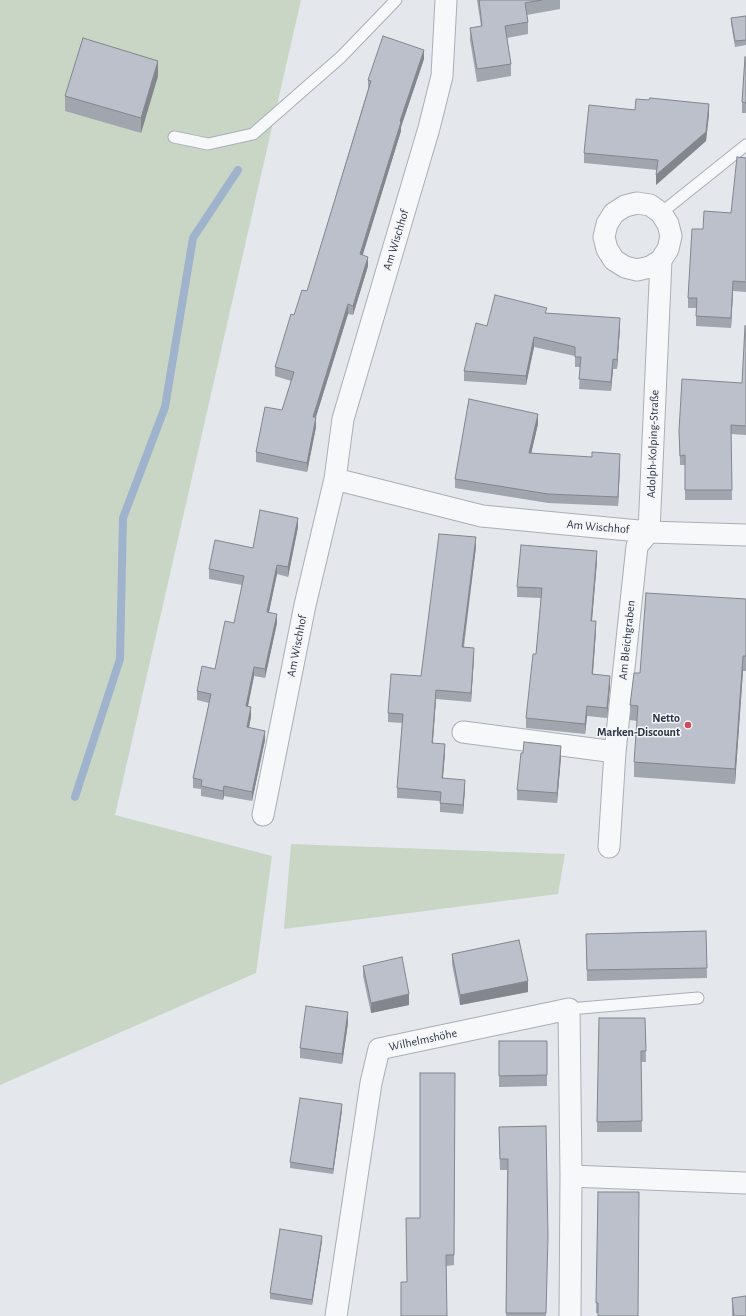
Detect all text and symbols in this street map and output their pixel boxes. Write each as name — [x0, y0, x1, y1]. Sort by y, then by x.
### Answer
street label: Am Wischhof — [380, 208, 412, 272]
street label: Adolph-Kolping-Straße — [644, 390, 662, 498]
street label: Am Wischhof — [566, 517, 630, 537]
street label: Am Bleichgraben — [616, 599, 638, 681]
street label: Am Wischhof — [284, 614, 310, 678]
place label: Netto Marken-Discount — [597, 711, 680, 739]
marker: Netto Marken-Discount — [683, 720, 693, 730]
street label: Wilhelmshöhe — [388, 1026, 458, 1054]

